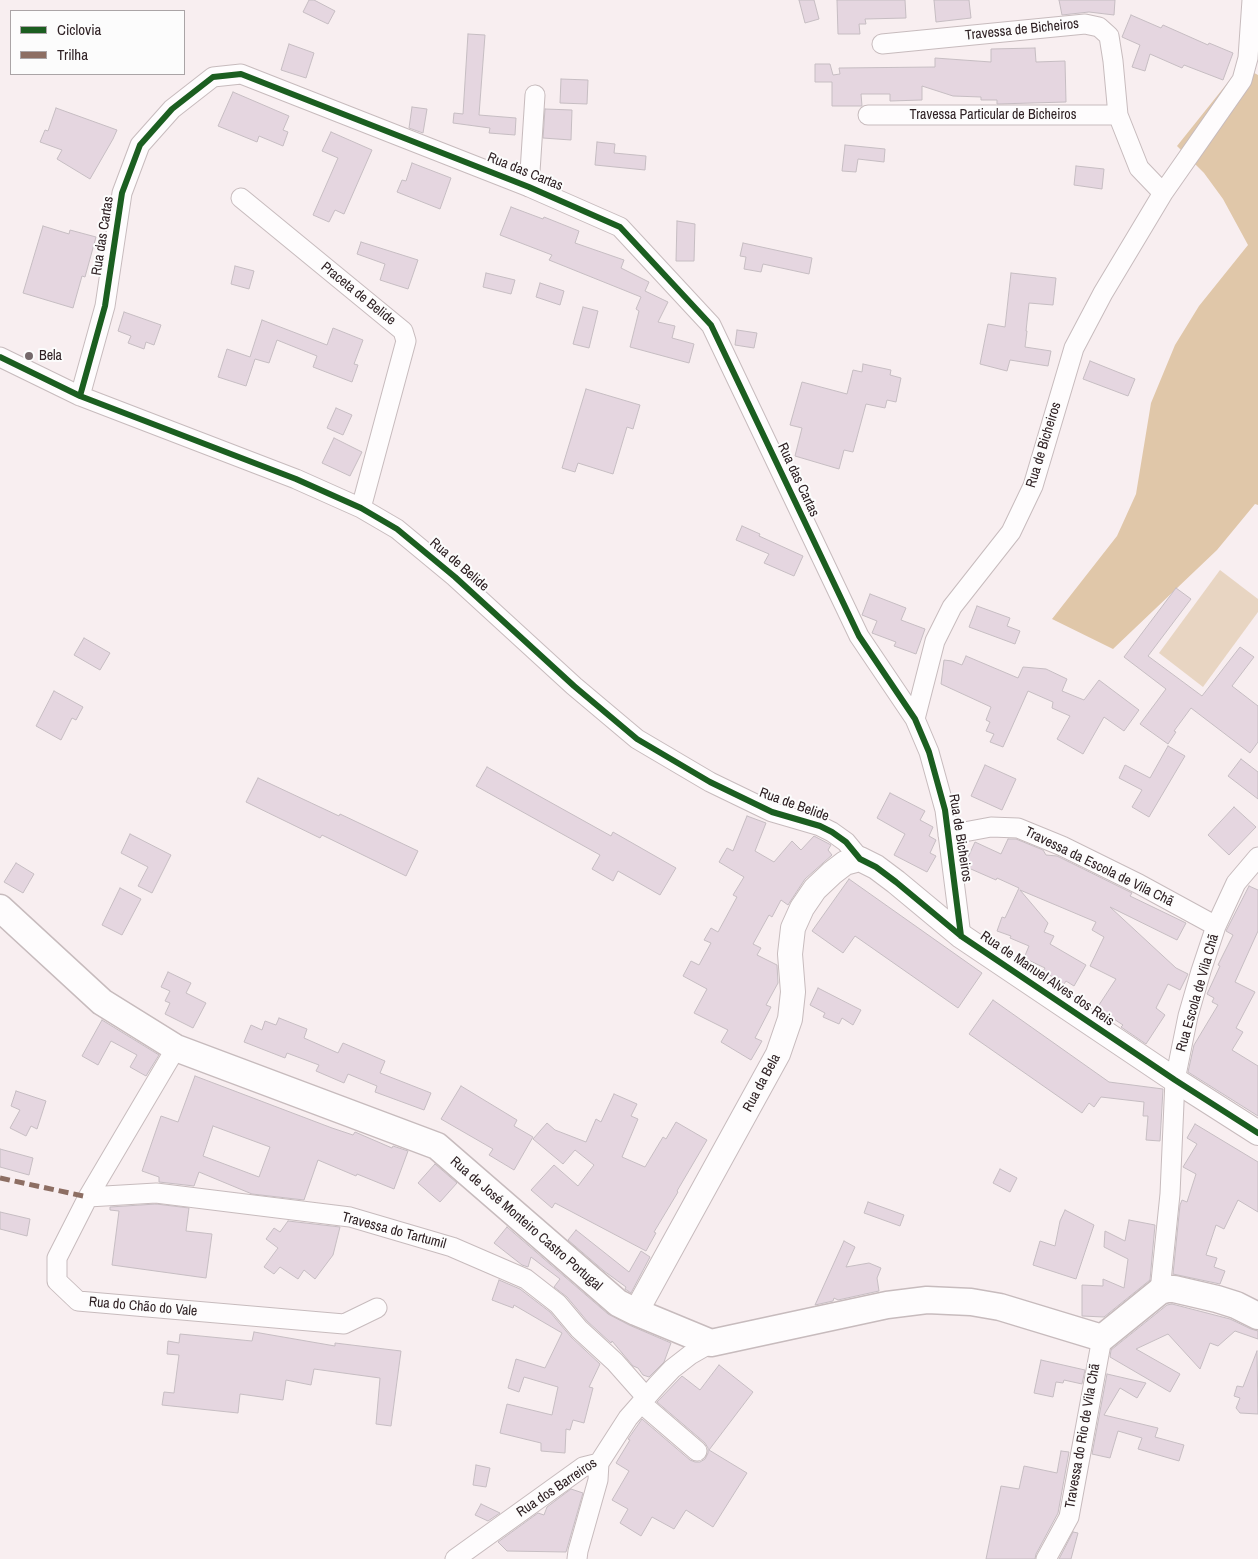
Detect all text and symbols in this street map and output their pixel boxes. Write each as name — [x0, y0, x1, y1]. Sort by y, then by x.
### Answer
legend — [10, 10, 185, 75]
street label: Travessa de Bicheiros — [964, 16, 1080, 44]
text: Ciclovia — [57, 19, 101, 40]
text: Trilha — [57, 44, 88, 65]
street label: Travessa Particular de Bicheiros — [910, 107, 1076, 123]
street label: Rua das Cartas — [485, 149, 565, 195]
street label: Rua das Cartas — [88, 195, 118, 277]
street label: Praceta de Belide — [317, 259, 399, 329]
place label: Bela — [39, 348, 62, 364]
marker: Bela — [23, 350, 35, 362]
street label: Rua de Bicheiros — [1023, 400, 1065, 490]
street label: Rua das Cartas — [774, 440, 822, 520]
street label: Rua de Belide — [426, 535, 492, 595]
street label: Rua de Belide — [757, 785, 831, 825]
street label: Rua de Bicheiros — [945, 793, 975, 883]
street label: Travessa da Escola de Vila Chã — [1022, 824, 1176, 910]
street label: Rua de Manuel Alves dos Reis — [977, 928, 1117, 1030]
street label: Rua Escola de Vila Chã — [1173, 932, 1223, 1054]
street label: Rua da Bela — [740, 1051, 784, 1115]
street label: Rua de José Monteiro Castro Portugal — [447, 1153, 605, 1295]
street label: Travessa do Tartumil — [340, 1209, 448, 1253]
street label: Rua do Chão do Vale — [88, 1294, 198, 1320]
street label: Travessa do Rio de Vila Chã — [1062, 1362, 1104, 1510]
street label: Rua dos Barreiros — [514, 1455, 600, 1521]

